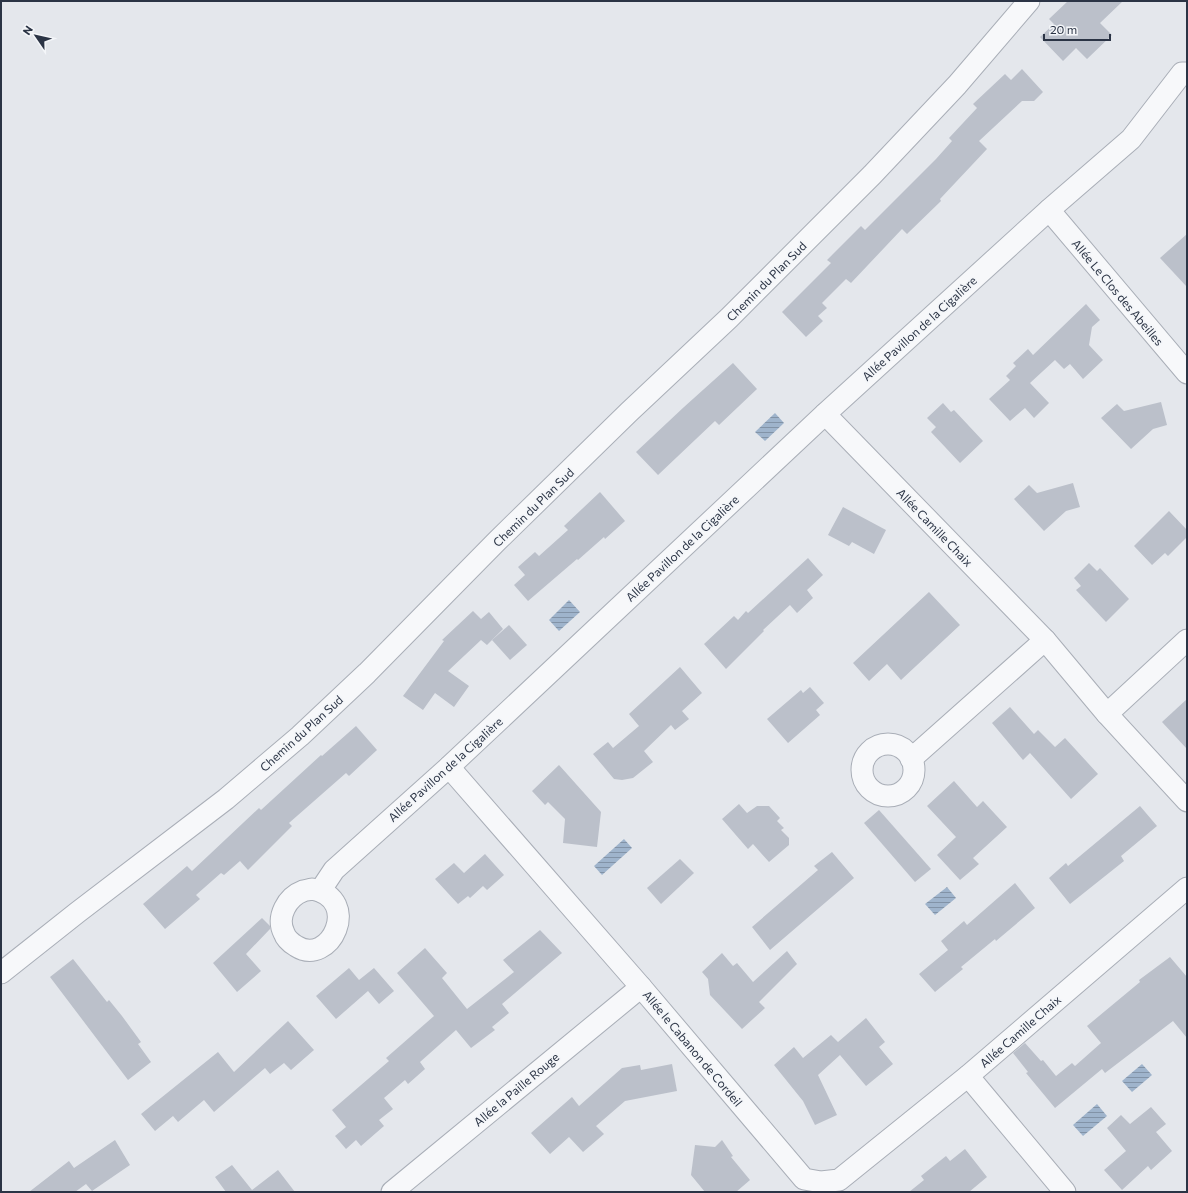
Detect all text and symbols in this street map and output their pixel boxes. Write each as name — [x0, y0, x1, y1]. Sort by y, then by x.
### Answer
north arrow — [16, 16, 56, 56]
scale bar — [1044, 16, 1110, 42]
text: 20 m — [1050, 22, 1077, 36]
text: N — [20, 23, 35, 37]
street label: Allée Le Clos des Abeilles — [1069, 236, 1167, 348]
street label: Chemin du Plan Sud — [723, 238, 809, 324]
street label: Allée Pavillon de la Cigalière — [859, 273, 979, 383]
street label: Chemin du Plan Sud — [490, 465, 576, 549]
street label: Allée Camille Chaix — [894, 485, 976, 569]
street label: Allée Pavillon de la Cigalière — [623, 492, 741, 604]
street label: Chemin du Plan Sud — [257, 692, 345, 774]
street label: Allée Pavillon de la Cigalière — [385, 714, 505, 824]
street label: Allée le Cabanon de Cordeil — [640, 987, 746, 1109]
street label: Allée Camille Chaix — [977, 992, 1064, 1070]
street label: Allée la Paille Rouge — [471, 1049, 561, 1129]

